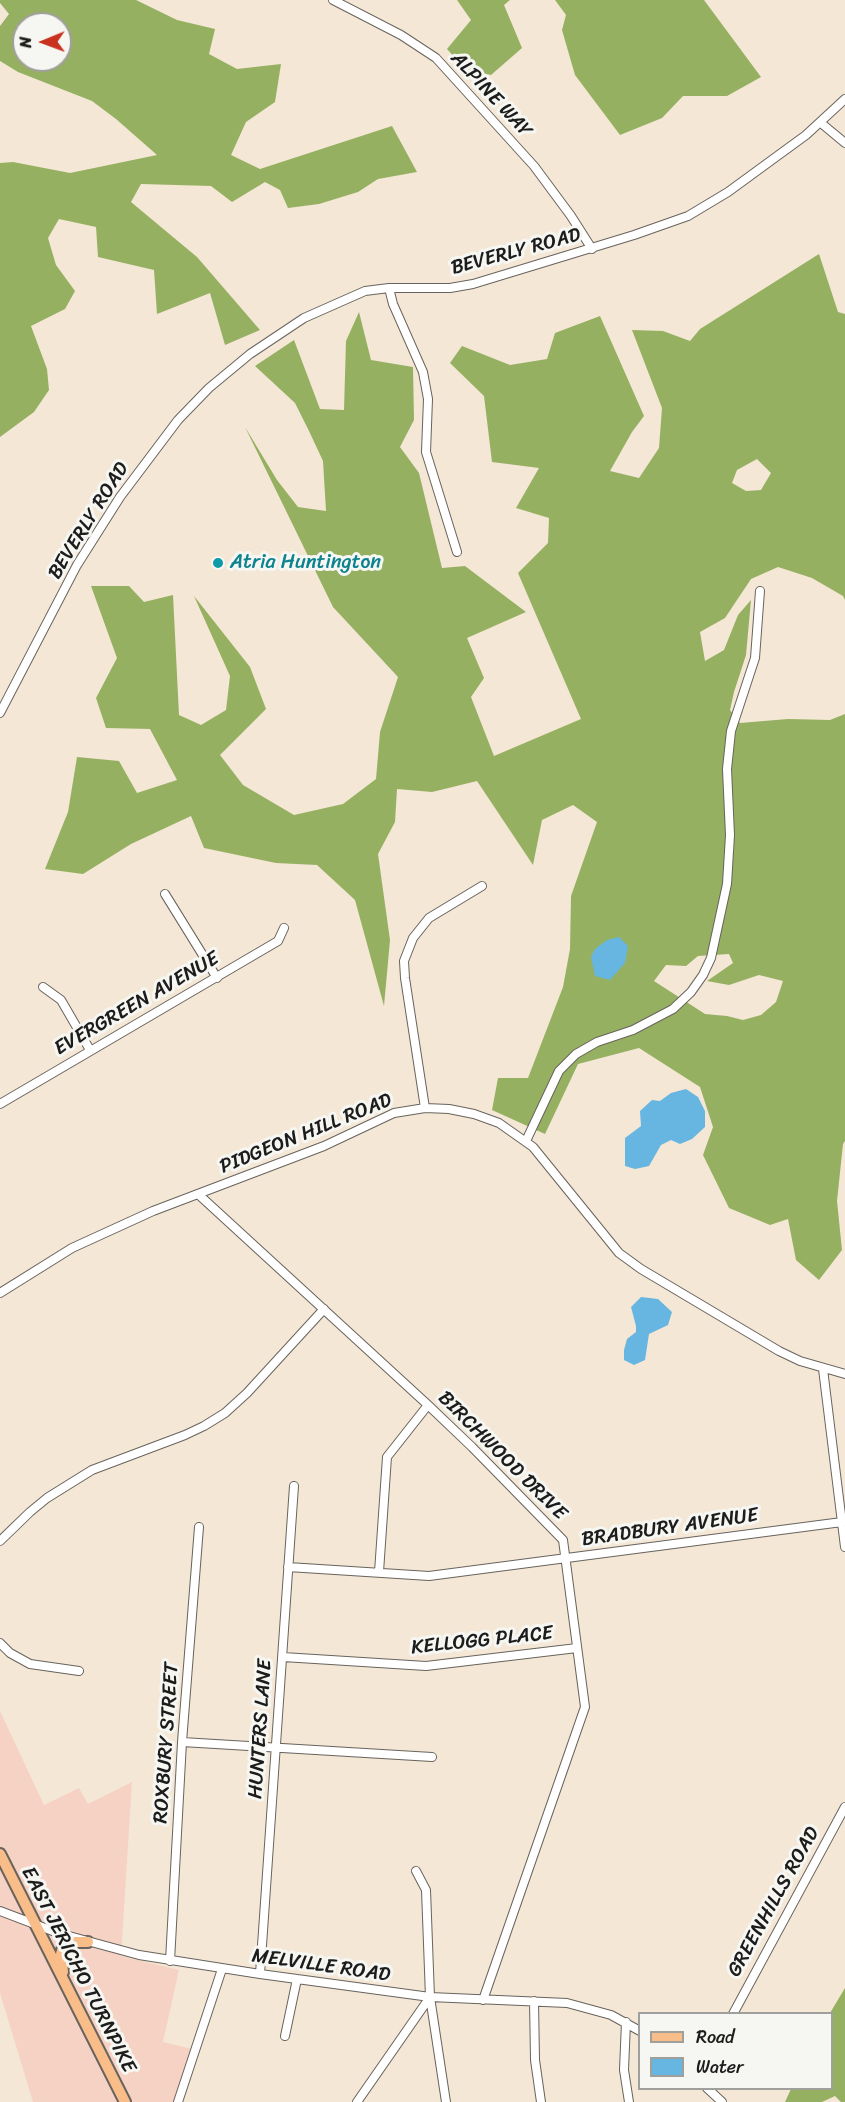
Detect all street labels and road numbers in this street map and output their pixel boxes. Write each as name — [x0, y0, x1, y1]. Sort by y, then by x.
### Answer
street label: ALPINE WAY — [445, 47, 537, 143]
street label: BEVERLY ROAD — [449, 223, 583, 281]
street label: BEVERLY ROAD — [44, 458, 134, 584]
street label: EVERGREEN AVENUE — [50, 947, 224, 1061]
street label: PIDGEON HILL ROAD — [216, 1089, 396, 1179]
street label: BIRCHWOOD DRIVE — [433, 1387, 571, 1525]
street label: BRADBURY AVENUE — [580, 1504, 760, 1552]
street label: KELLOGG PLACE — [410, 1622, 554, 1660]
street label: HUNTERS LANE — [244, 1658, 278, 1800]
street label: ROXBURY STREET — [149, 1662, 185, 1824]
street label: GREENHILLS ROAD — [723, 1823, 825, 1981]
street label: EAST JERICHO TURNPIKE — [16, 1863, 140, 2077]
street label: MELVILLE ROAD — [250, 1944, 392, 1988]

